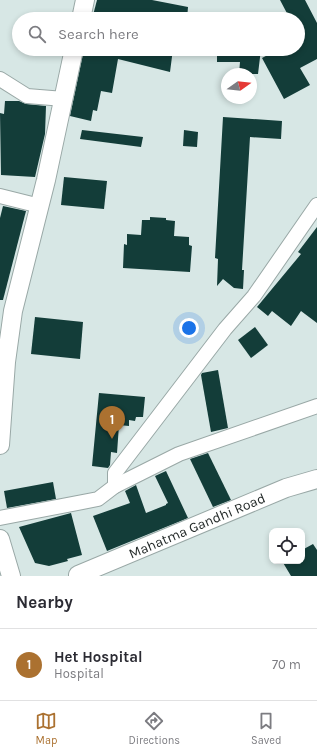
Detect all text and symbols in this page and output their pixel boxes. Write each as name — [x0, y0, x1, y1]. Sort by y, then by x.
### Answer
search box — [12, 12, 305, 56]
icon: search — [26, 23, 48, 45]
text: Search here — [58, 25, 139, 43]
north arrow — [221, 68, 257, 104]
your location — [179, 318, 199, 338]
pin: 1 — [99, 406, 125, 439]
street label: Mahatma Gandhi Road — [126, 490, 268, 562]
map controls — [269, 528, 305, 564]
button: locate — [269, 528, 305, 564]
text: Nearby — [16, 592, 73, 612]
text: Het Hospital — [54, 648, 143, 666]
text: 1 — [27, 657, 31, 672]
text: 70 m — [272, 657, 301, 672]
text: Hospital — [54, 666, 104, 681]
tab: Map — [35, 710, 57, 747]
tab: Directions — [128, 710, 180, 747]
tab: Saved — [251, 710, 282, 747]

